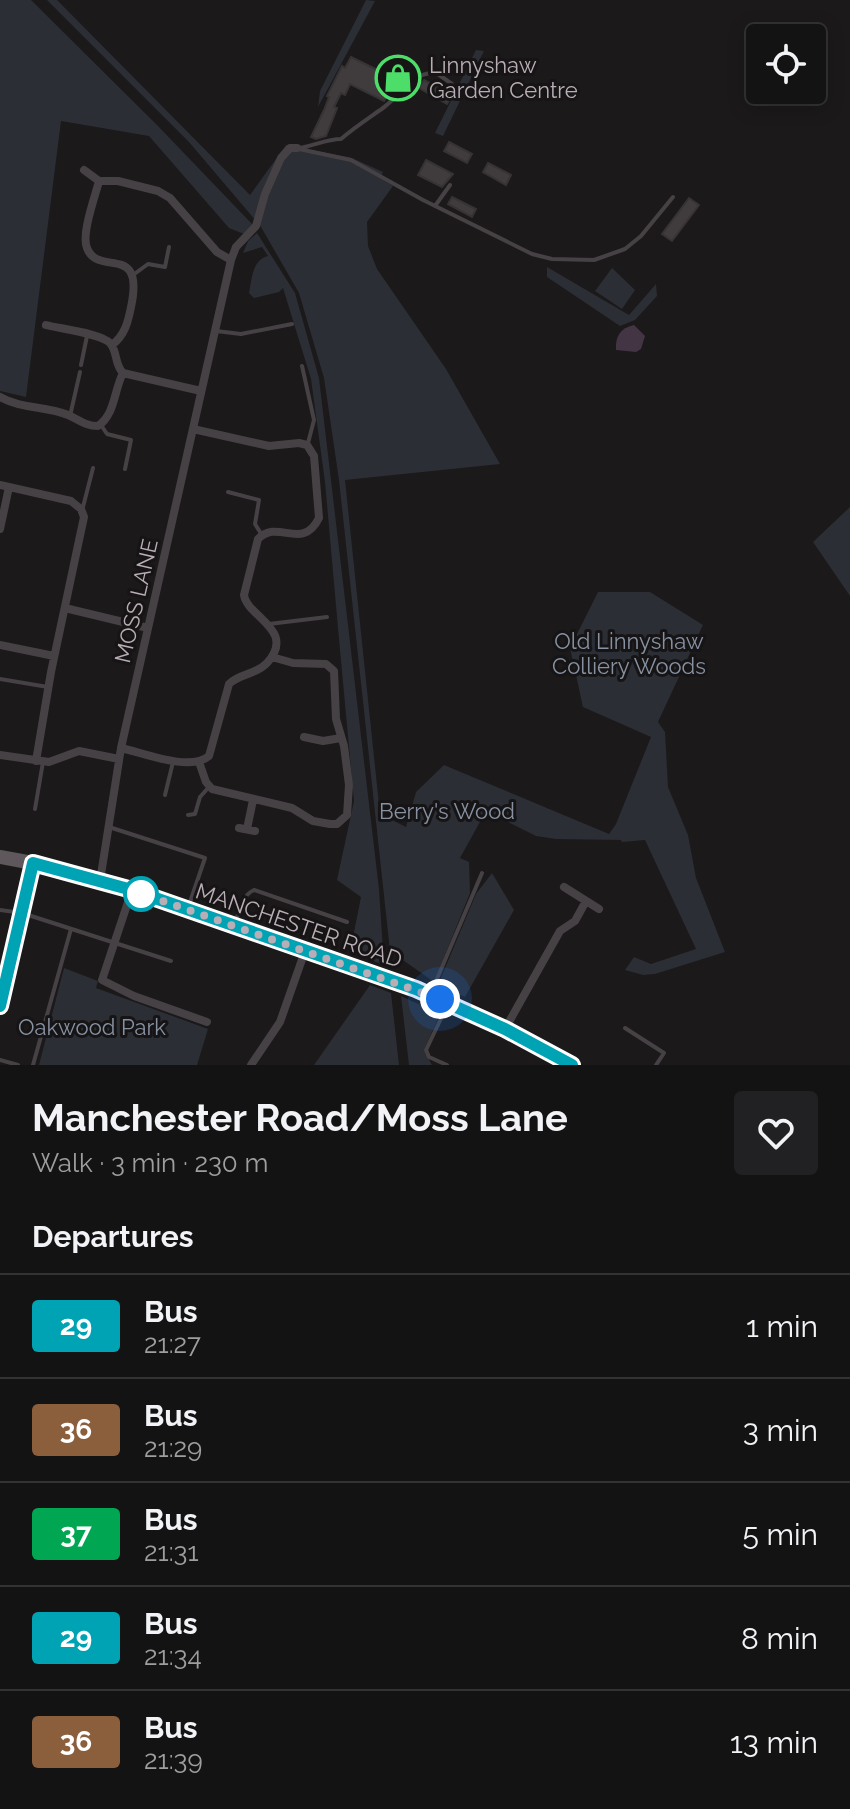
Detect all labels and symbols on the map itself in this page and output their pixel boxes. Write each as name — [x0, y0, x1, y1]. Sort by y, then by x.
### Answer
place label: Linnyshaw Garden Centre — [429, 52, 578, 103]
shop icon: Linnyshaw Garden Centre — [374, 54, 422, 102]
street label: MOSS LANE — [109, 537, 163, 665]
park label: Old Linnyshaw Colliery Woods — [552, 628, 706, 679]
park label: Berry's Wood — [379, 798, 515, 824]
unlabelled marker — [124, 877, 158, 911]
street label: MANCHESTER ROAD — [192, 877, 406, 973]
your location — [420, 979, 460, 1019]
park label: Oakwood Park — [18, 1014, 166, 1040]

